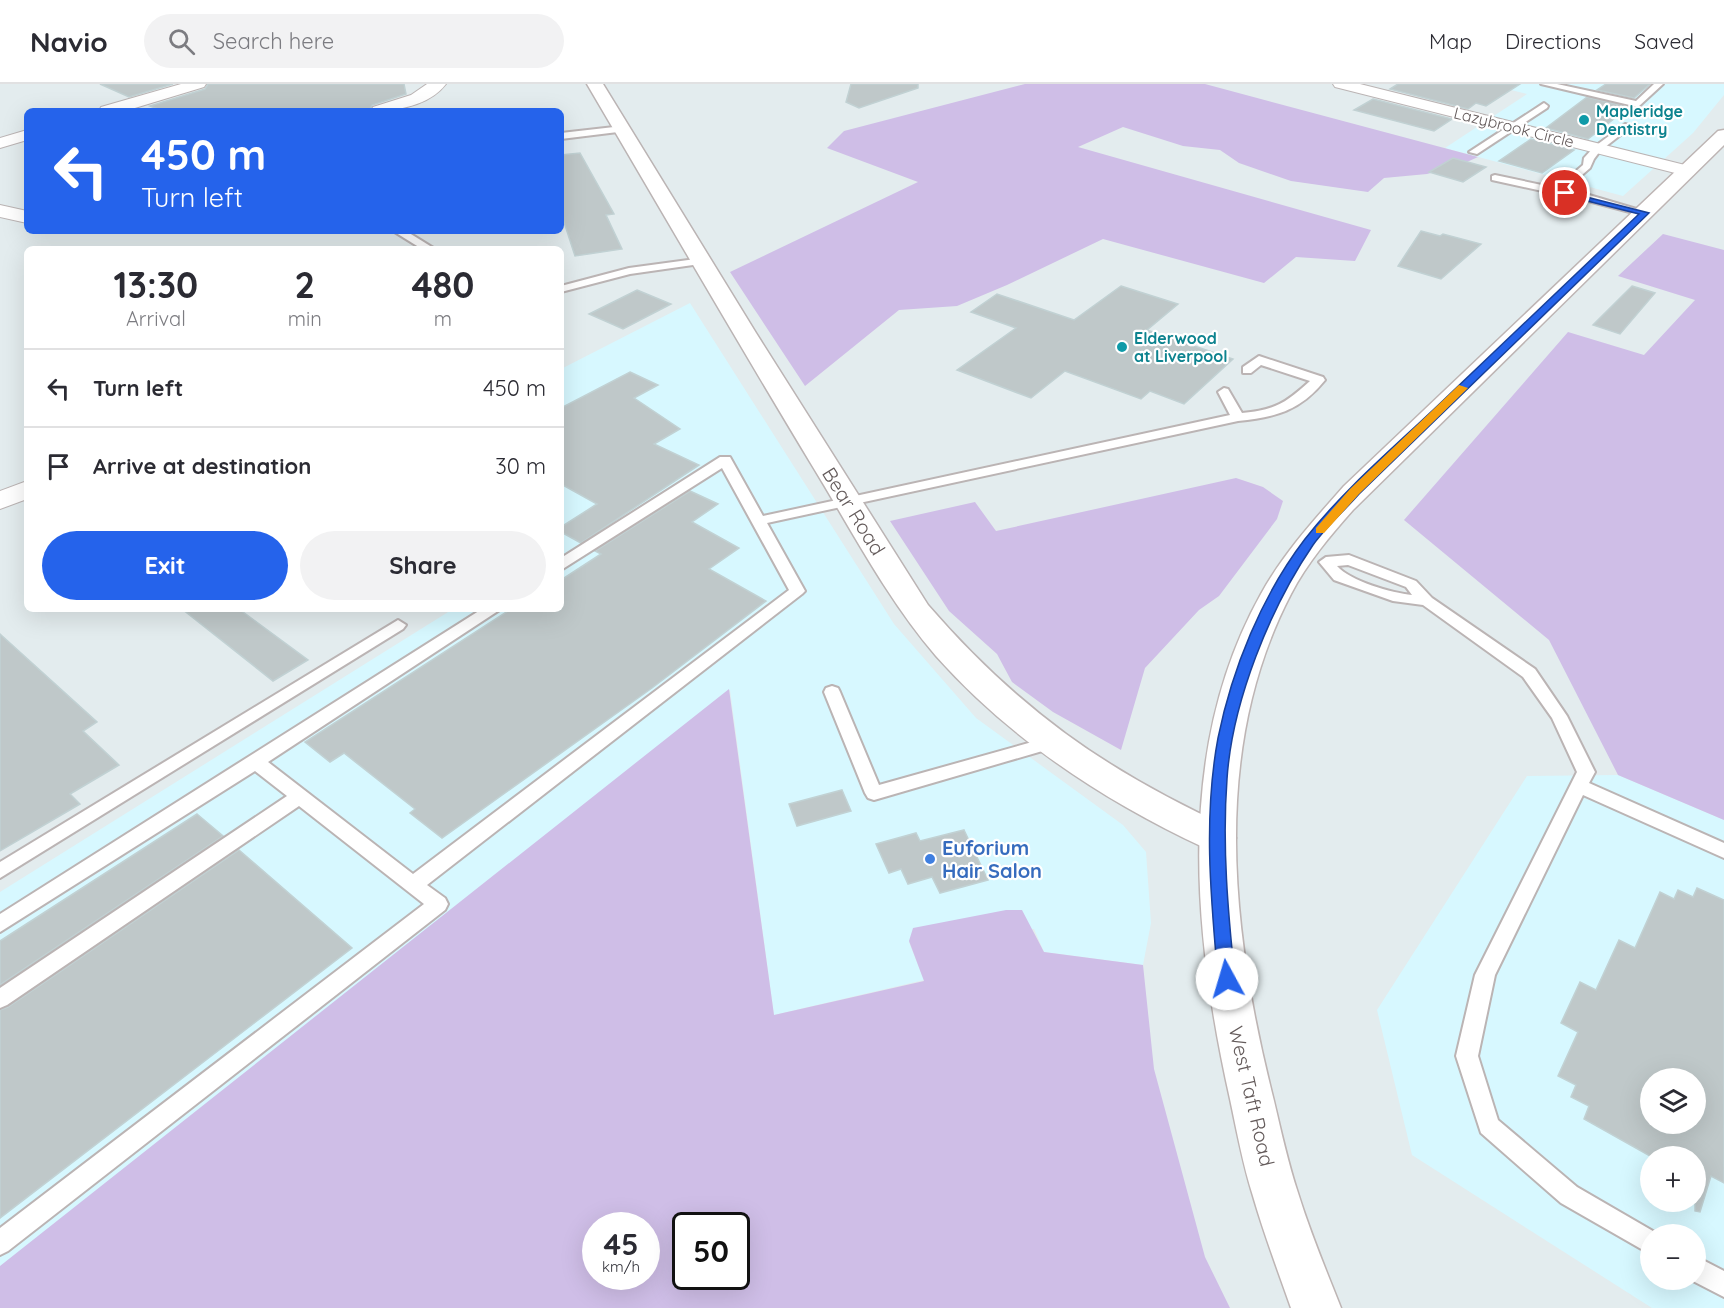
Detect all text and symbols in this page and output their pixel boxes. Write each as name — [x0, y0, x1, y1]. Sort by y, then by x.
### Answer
search box — [144, 14, 564, 68]
text: Navio — [30, 24, 108, 59]
icon: search — [165, 25, 198, 58]
text: Search here — [213, 27, 334, 55]
text: Map — [1429, 28, 1472, 54]
text: Directions — [1505, 28, 1601, 54]
text: Saved — [1634, 28, 1694, 54]
place label: Mapleridge Dentistry — [1596, 101, 1683, 139]
street label: Lazybrook Circle — [1452, 102, 1576, 152]
marker: Mapleridge Dentistry — [1577, 113, 1591, 127]
text: 450 m — [141, 128, 266, 181]
icon: left — [42, 132, 120, 210]
pin — [1539, 167, 1590, 218]
icon: arrive — [1548, 176, 1581, 209]
text: Turn left — [141, 180, 243, 214]
text: 13:30 — [114, 262, 198, 307]
text: 2 — [295, 262, 315, 307]
text: 480 — [411, 262, 474, 307]
text: Arrival — [126, 306, 186, 331]
text: min — [288, 306, 322, 331]
text: m — [434, 306, 452, 331]
place label: Elderwood at Liverpool — [1134, 328, 1227, 366]
marker: Elderwood at Liverpool — [1115, 340, 1129, 354]
icon: left — [42, 372, 75, 405]
text: Turn left — [93, 374, 183, 402]
text: 450 m — [483, 374, 546, 402]
icon: arrive — [42, 450, 75, 483]
text: Arrive at destination — [93, 452, 311, 480]
text: 30 m — [495, 452, 546, 480]
street label: Bear Road — [817, 462, 891, 560]
button: Exit — [42, 531, 288, 600]
button: Share — [300, 531, 546, 600]
place label: Euforium Hair Salon — [942, 835, 1042, 883]
marker: Euforium Hair Salon — [923, 852, 937, 866]
position arrow — [1195, 947, 1259, 1011]
street label: West Taft Road — [1224, 1023, 1280, 1169]
map controls — [1640, 1068, 1706, 1290]
button: layers — [1640, 1068, 1706, 1134]
button: + — [1640, 1146, 1706, 1212]
speed limit sign: 50 — [672, 1212, 750, 1290]
button: − — [1640, 1224, 1706, 1290]
text: 45 — [604, 1225, 638, 1263]
text: km/h — [602, 1257, 640, 1276]

